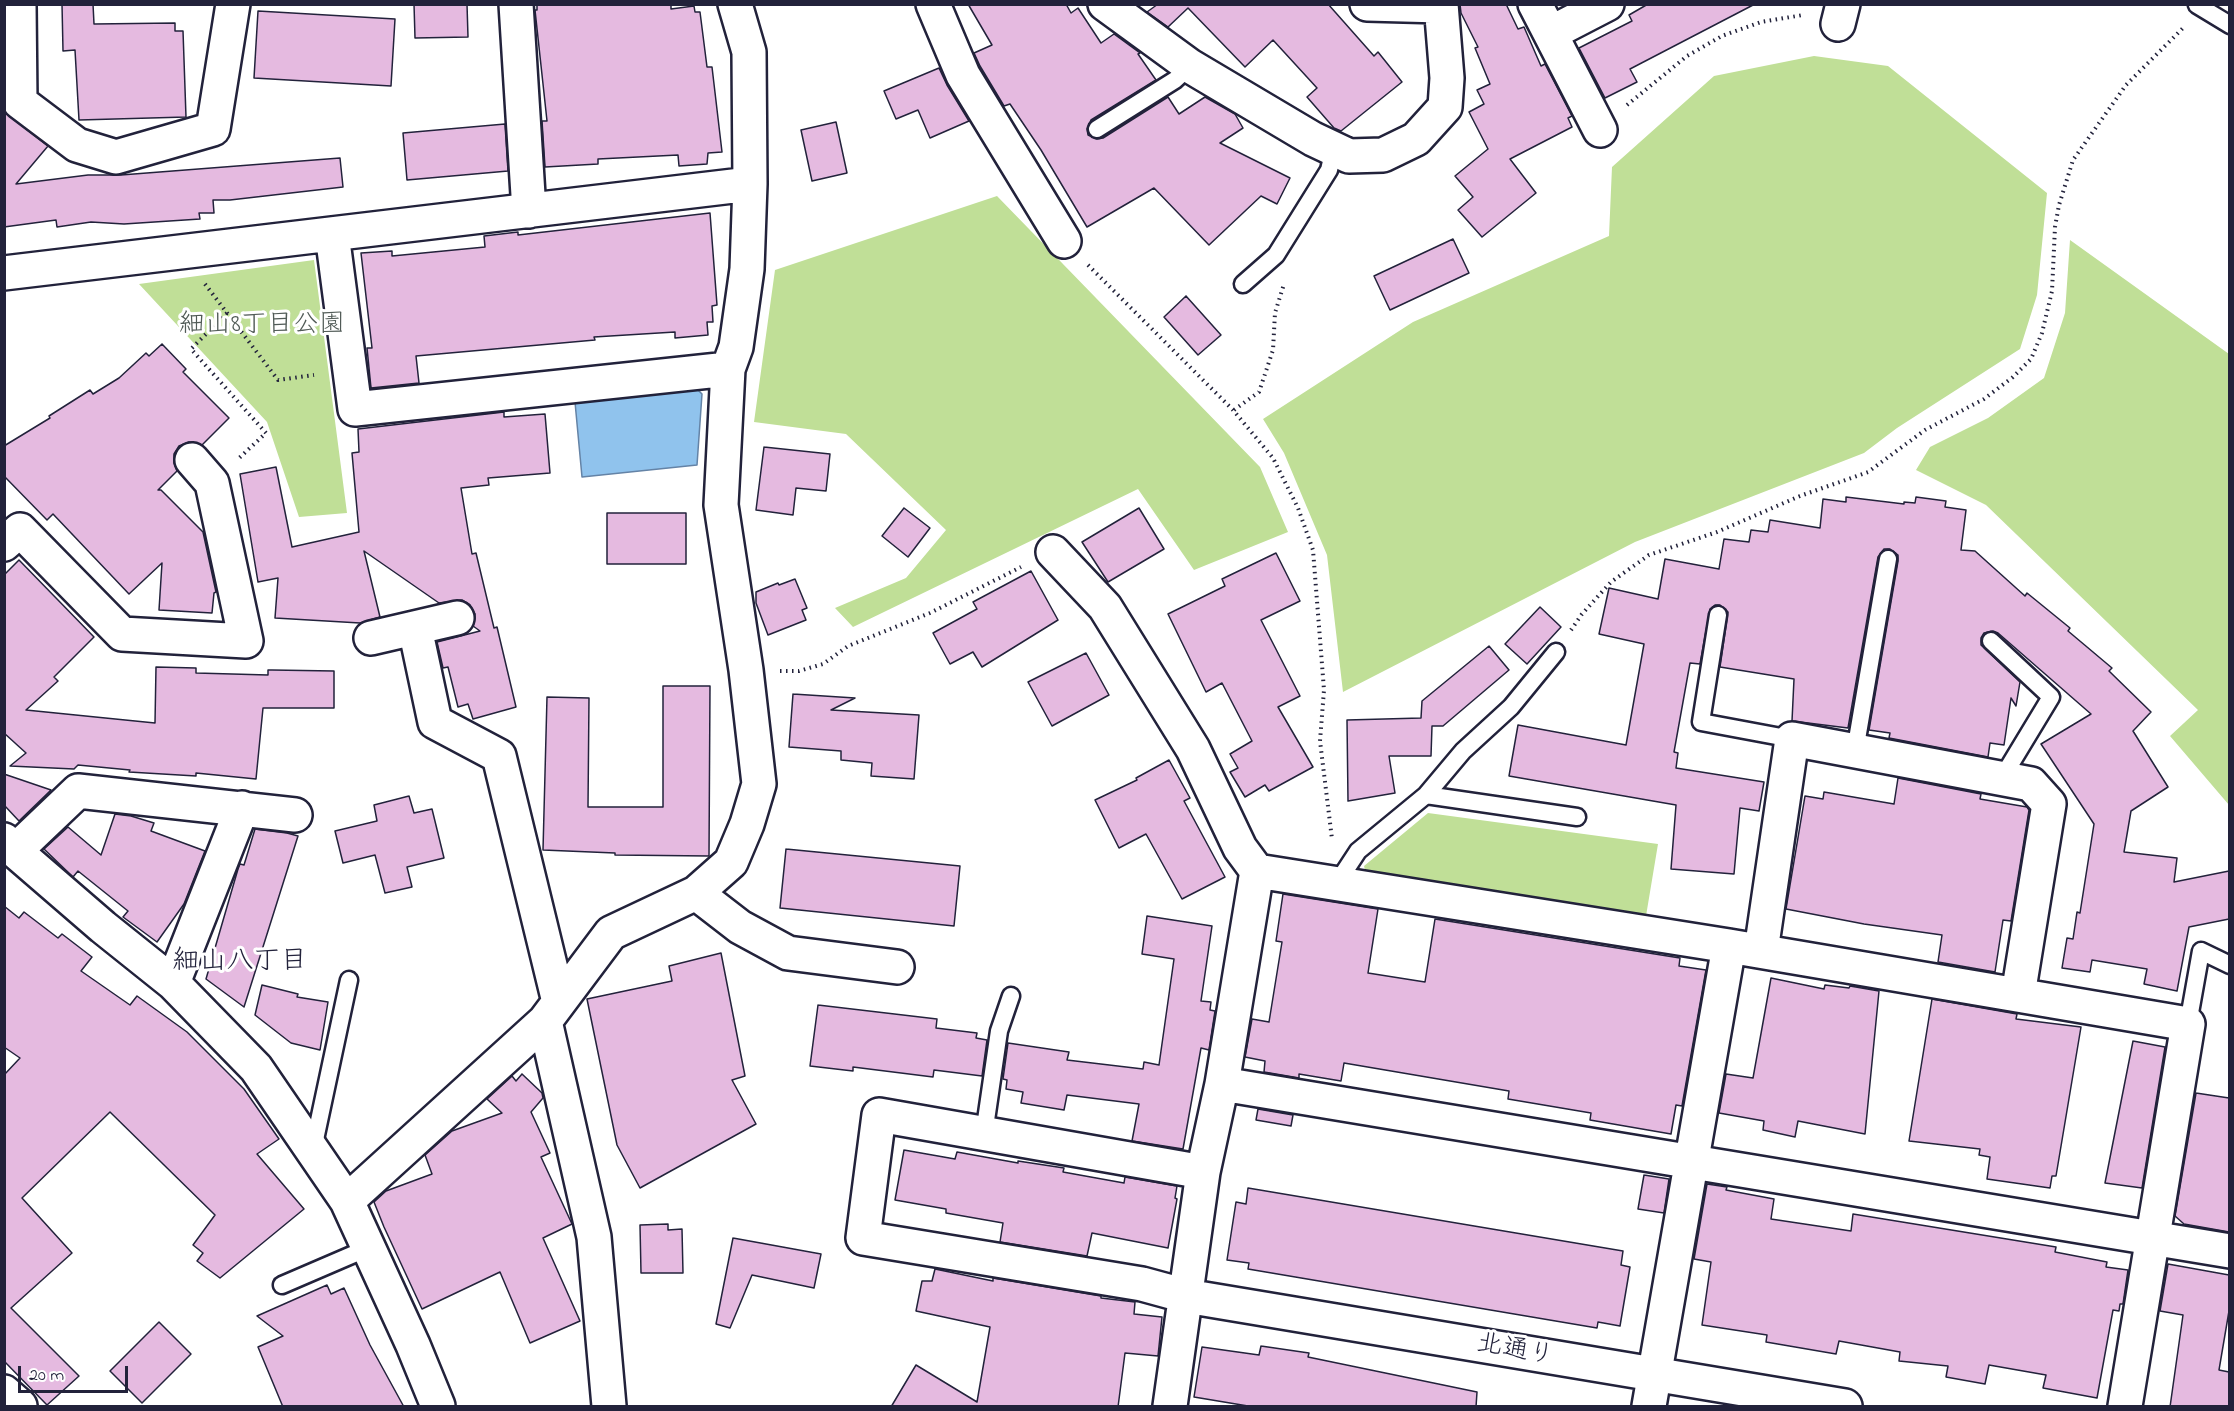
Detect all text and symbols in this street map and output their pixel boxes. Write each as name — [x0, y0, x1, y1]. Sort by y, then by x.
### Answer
park label: 細山8丁目公園 — [179, 311, 345, 343]
district label: 細山八丁目 — [173, 948, 307, 980]
street label: 北通り — [1474, 1330, 1556, 1374]
scale bar — [21, 1354, 130, 1392]
text: 20 m — [29, 1363, 64, 1389]

